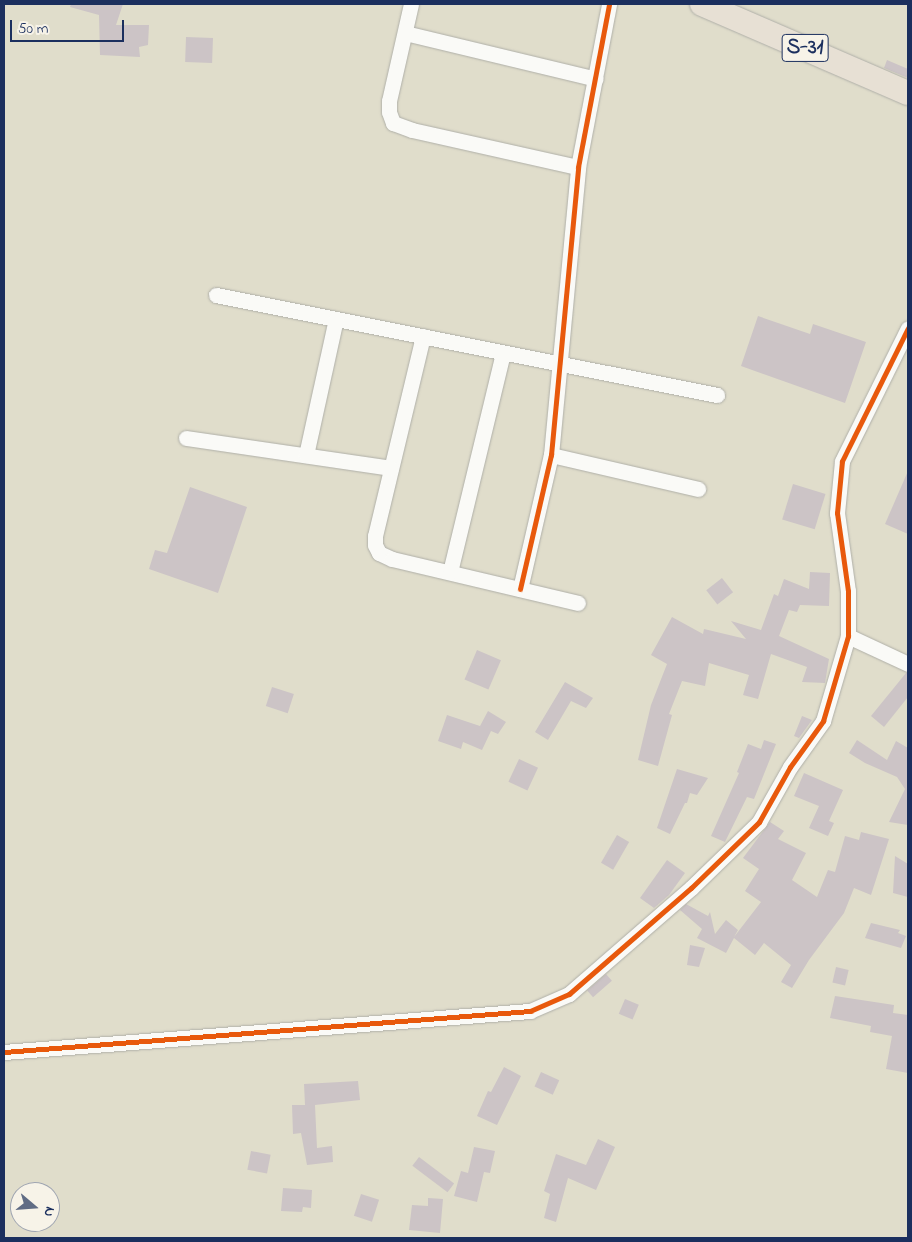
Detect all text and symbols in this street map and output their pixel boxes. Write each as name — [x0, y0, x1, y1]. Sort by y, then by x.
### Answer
scale bar — [12, 10, 126, 42]
text: 50 m — [18, 18, 48, 40]
road number: S-31 — [781, 29, 829, 66]
north arrow — [10, 1182, 60, 1232]
text: N — [37, 1204, 60, 1219]

